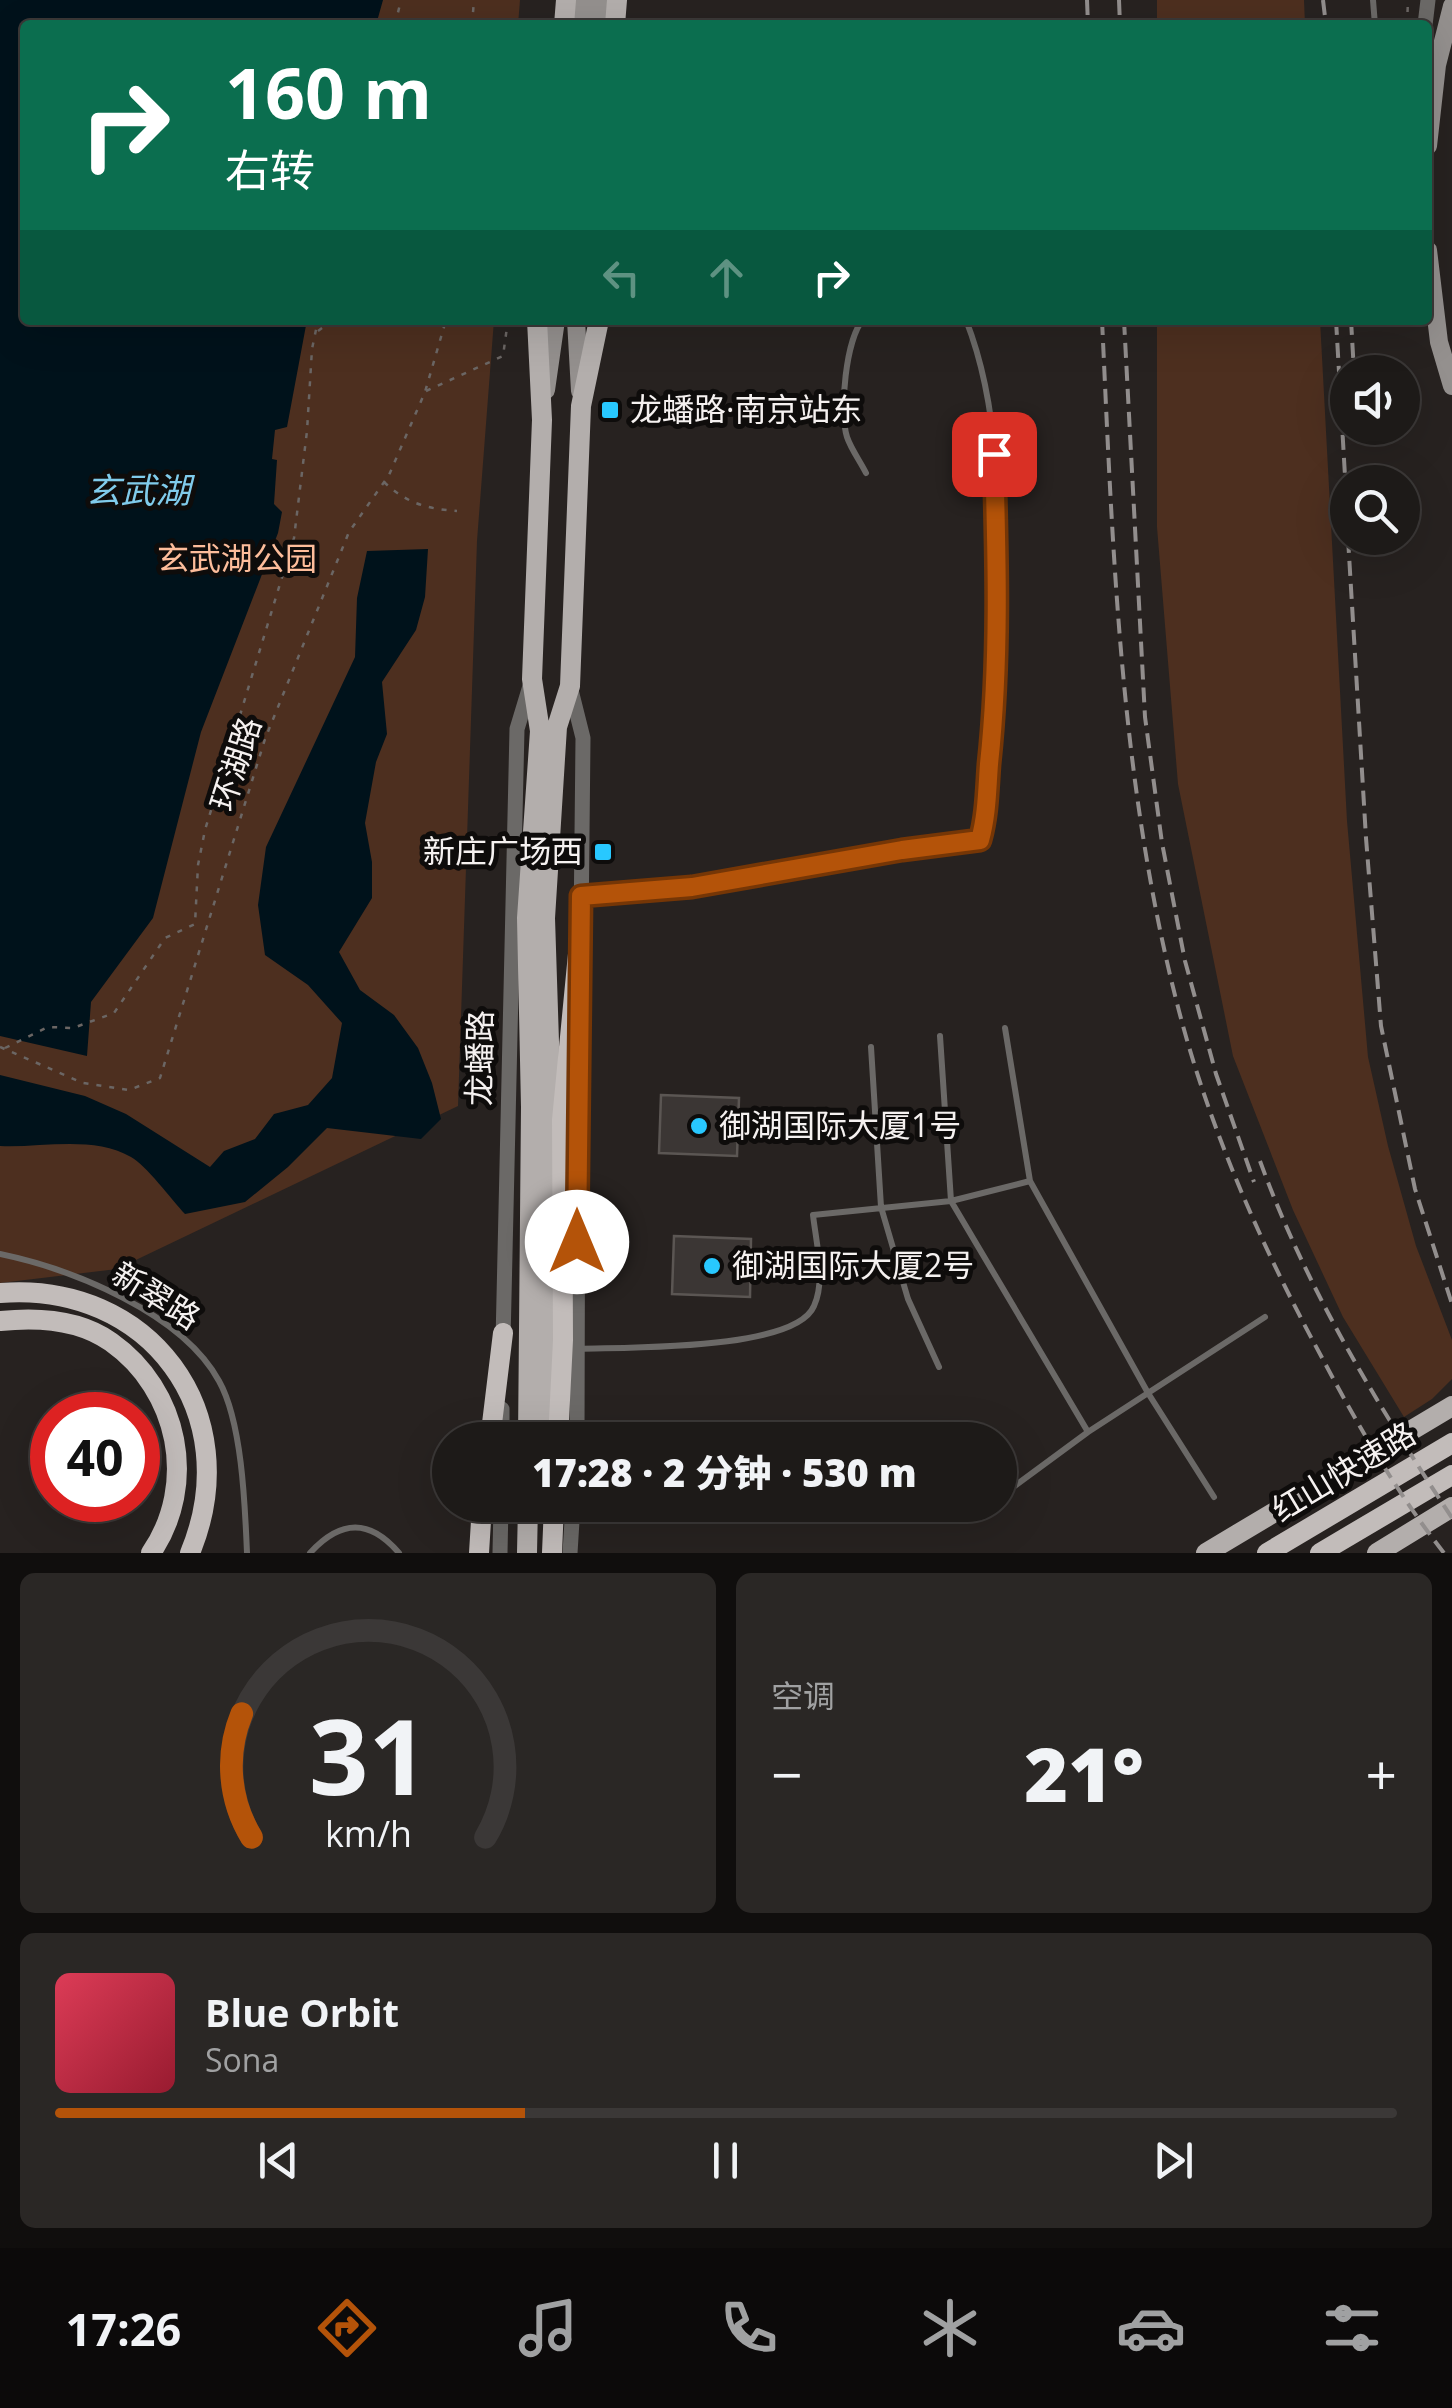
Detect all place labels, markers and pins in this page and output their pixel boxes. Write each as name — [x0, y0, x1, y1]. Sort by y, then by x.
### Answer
place label: 龙蟠路·南京站东 — [630, 387, 862, 430]
marker: 龙蟠路·南京站东 — [599, 399, 621, 421]
pin — [952, 412, 1037, 497]
place label: 新庄广场西 — [423, 829, 583, 872]
marker: 新庄广场西 — [592, 841, 614, 863]
place label: 御湖国际大厦1号 — [719, 1103, 961, 1146]
marker: 御湖国际大厦1号 — [688, 1115, 710, 1137]
place label: 御湖国际大厦2号 — [732, 1243, 974, 1286]
marker: 御湖国际大厦2号 — [701, 1255, 723, 1277]

